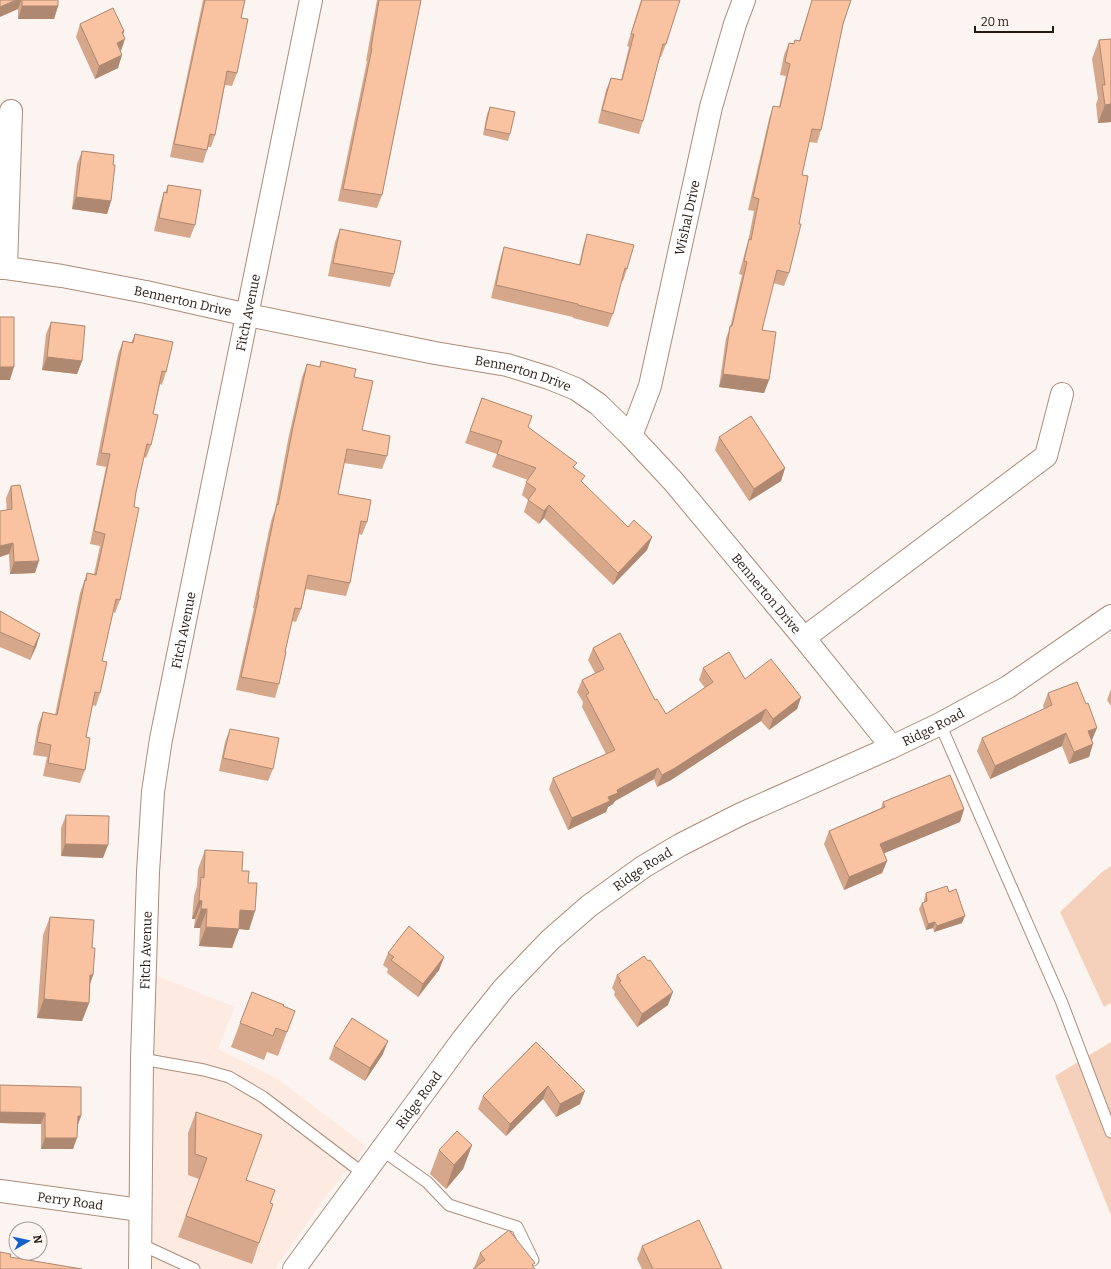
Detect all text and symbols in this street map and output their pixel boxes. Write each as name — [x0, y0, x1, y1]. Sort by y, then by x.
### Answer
scale bar — [975, 8, 1053, 34]
text: 20 m — [981, 15, 1010, 29]
street label: Wishal Drive — [672, 179, 703, 257]
street label: Fitch Avenue — [233, 273, 263, 353]
street label: Bennerton Drive — [133, 283, 233, 319]
street label: Bennerton Drive — [474, 353, 573, 394]
street label: Bennerton Drive — [729, 551, 804, 637]
street label: Fitch Avenue — [168, 590, 199, 670]
street label: Ridge Road — [900, 705, 967, 749]
street label: Ridge Road — [610, 844, 675, 894]
street label: Fitch Avenue — [137, 911, 155, 990]
street label: Ridge Road — [393, 1068, 445, 1132]
street label: Perry Road — [36, 1189, 104, 1213]
north arrow — [8, 1221, 48, 1261]
text: N — [30, 1234, 45, 1245]

